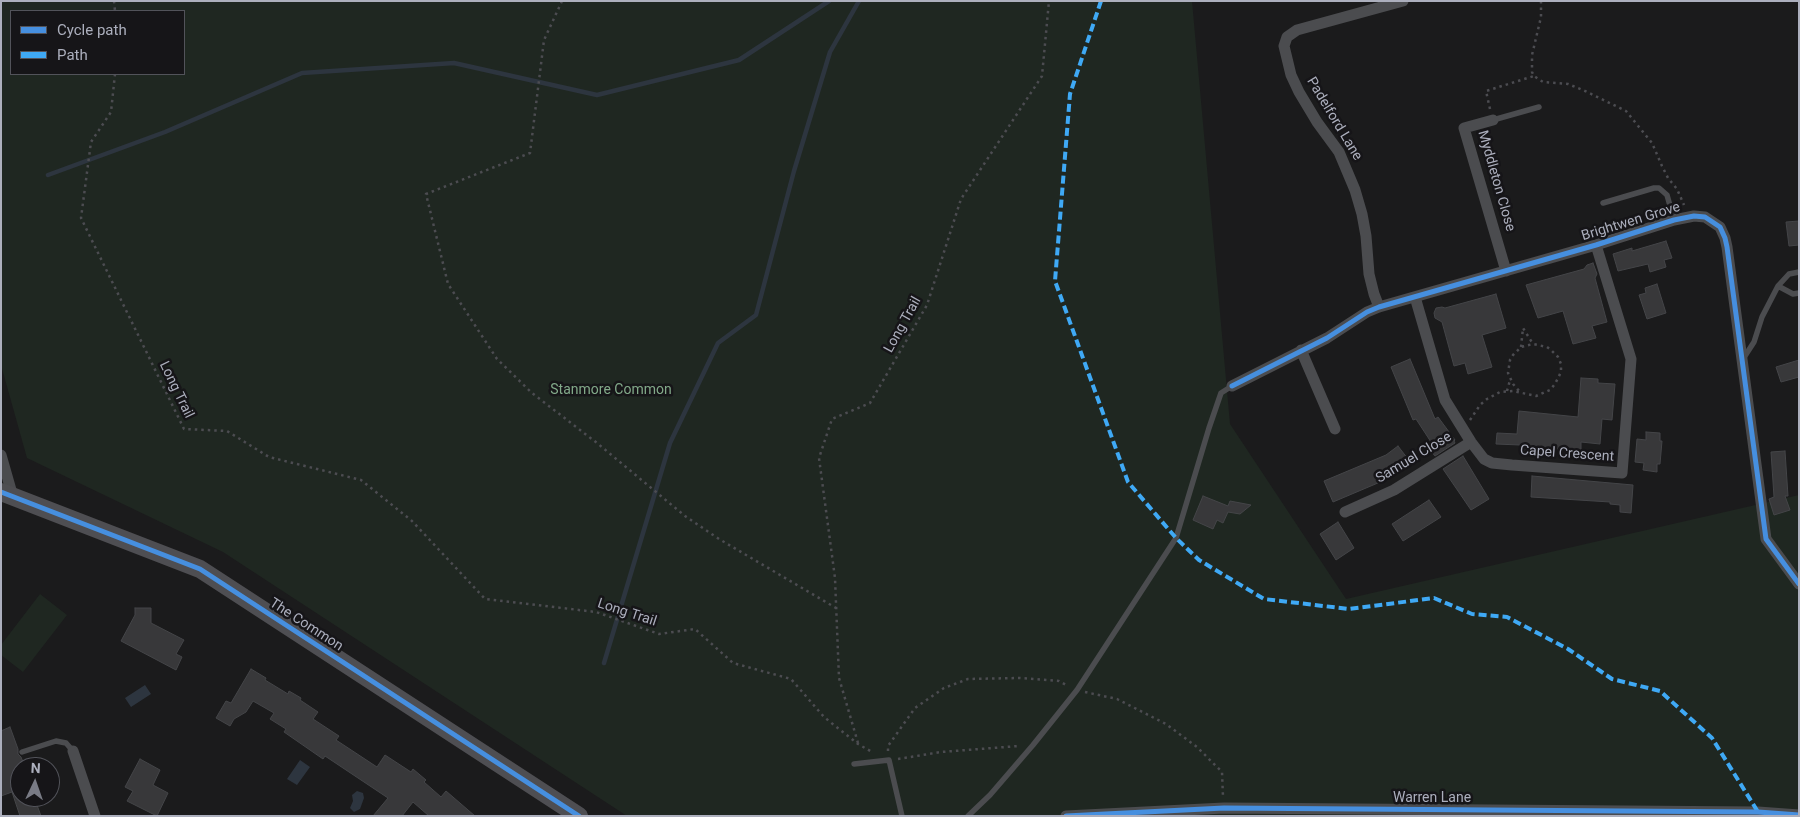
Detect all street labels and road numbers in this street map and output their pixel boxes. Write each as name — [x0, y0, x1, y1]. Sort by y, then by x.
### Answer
street label: Padelford Lane — [1303, 74, 1365, 164]
street label: Myddleton Close — [1474, 129, 1518, 233]
street label: Brightwen Grove — [1580, 199, 1682, 245]
street label: Long Trail — [881, 294, 925, 356]
street label: Long Trail — [155, 359, 197, 421]
street label: Samuel Close — [1373, 429, 1455, 487]
street label: Capel Crescent — [1519, 442, 1615, 466]
street label: The Common — [266, 595, 346, 655]
street label: Long Trail — [595, 596, 659, 630]
street label: Warren Lane — [1393, 790, 1471, 806]

